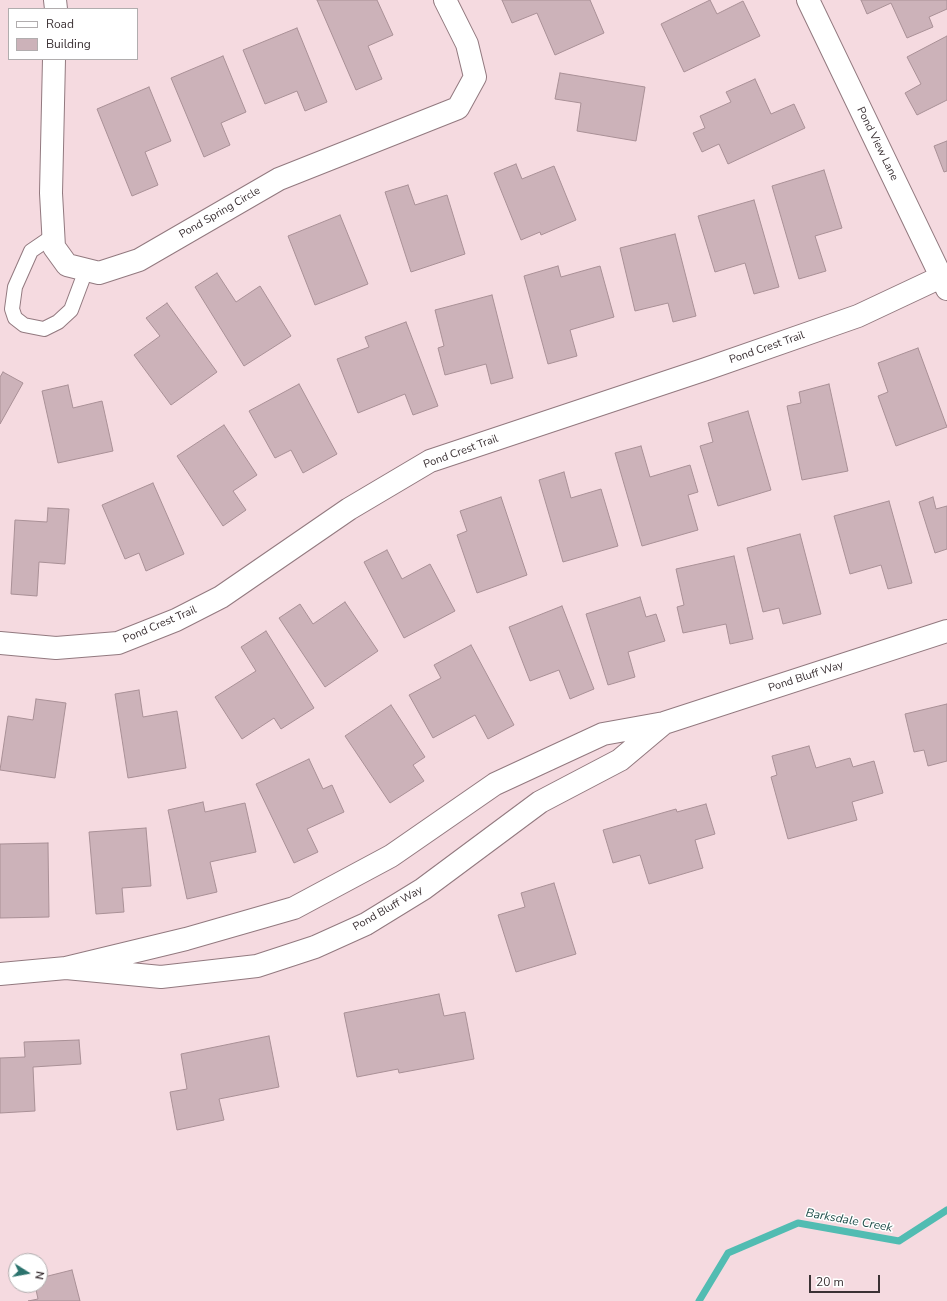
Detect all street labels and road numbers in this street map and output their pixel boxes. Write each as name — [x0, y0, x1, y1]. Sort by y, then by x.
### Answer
street label: Pond View Lane — [853, 105, 901, 183]
street label: Pond Spring Circle — [177, 184, 263, 242]
street label: Pond Crest Trail — [728, 329, 806, 367]
street label: Pond Crest Trail — [422, 432, 500, 472]
street label: Pond Crest Trail — [121, 604, 199, 646]
street label: Pond Bluff Way — [767, 659, 845, 695]
street label: Pond Bluff Way — [351, 884, 425, 934]

